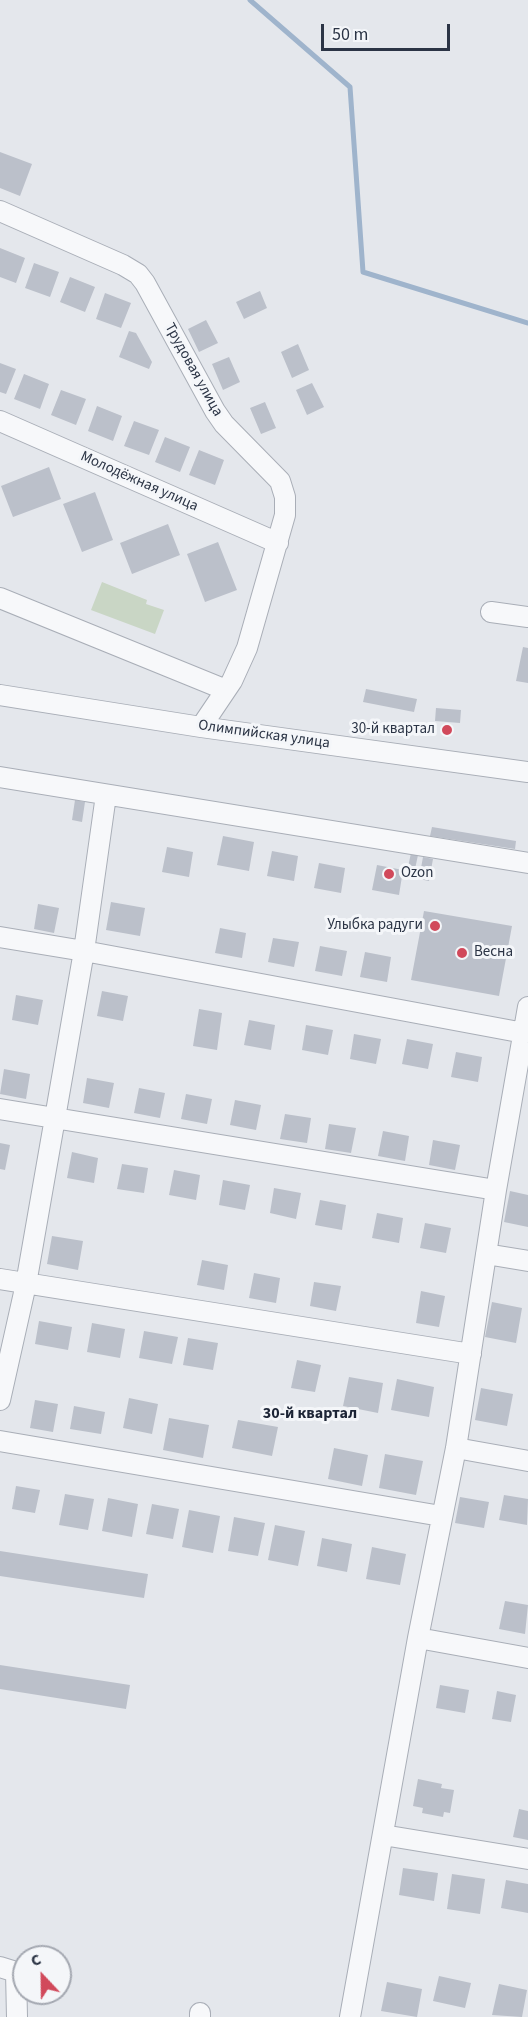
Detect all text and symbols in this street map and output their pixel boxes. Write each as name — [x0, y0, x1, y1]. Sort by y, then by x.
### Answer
scale bar — [324, 12, 453, 50]
text: 50 m — [332, 22, 368, 47]
street label: Трудовая улица — [160, 320, 226, 420]
street label: Молодёжная улица — [77, 448, 201, 516]
street label: Олимпийская улица — [197, 717, 331, 753]
place label: 30-й квартал — [351, 721, 435, 739]
marker: 30-й квартал — [440, 723, 454, 737]
place label: Ozon — [401, 865, 433, 883]
marker: Ozon — [382, 867, 396, 881]
place label: Улыбка радуги — [327, 917, 423, 935]
marker: Улыбка радуги — [428, 919, 442, 933]
place label: Весна — [474, 944, 513, 962]
marker: Весна — [455, 946, 469, 960]
district label: 30-й квартал — [263, 1404, 357, 1424]
north arrow — [12, 1945, 72, 2005]
text: С — [28, 1948, 44, 1972]

